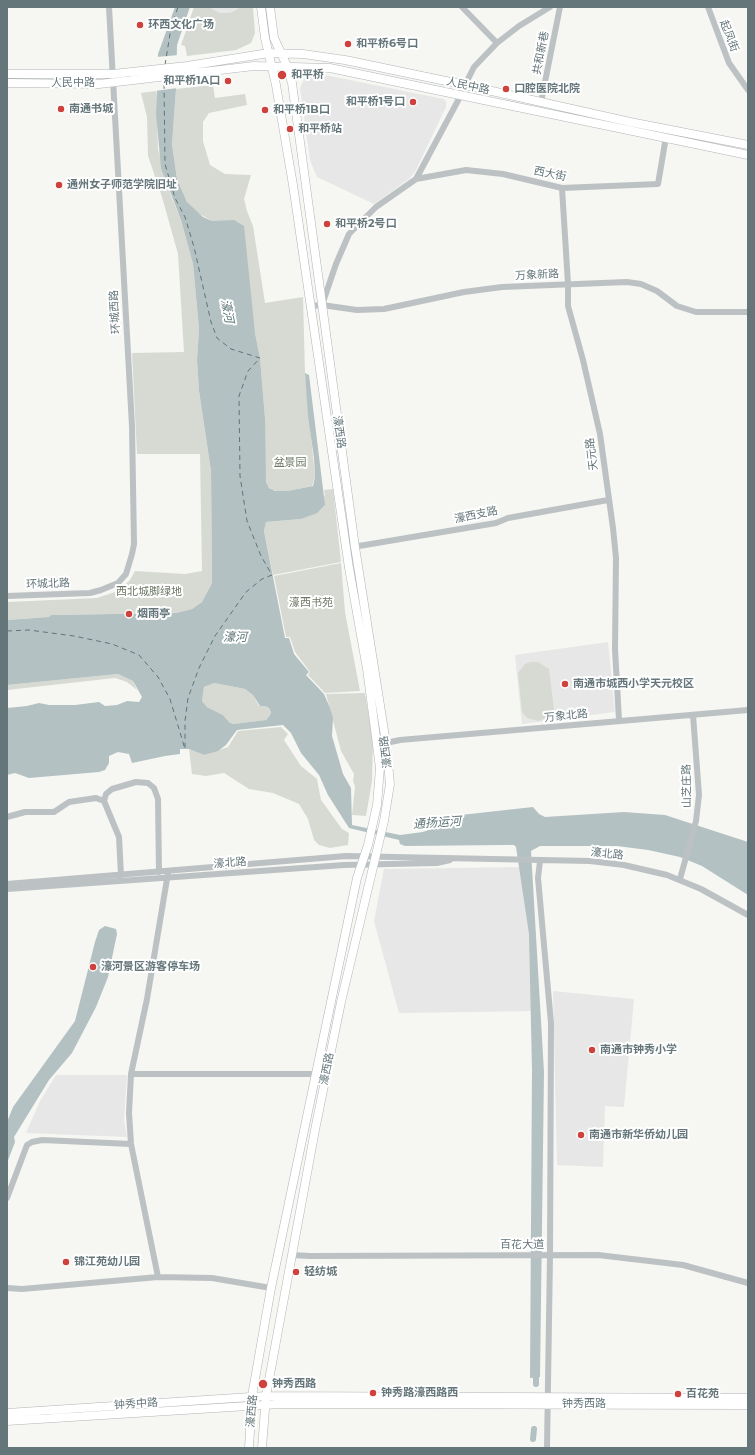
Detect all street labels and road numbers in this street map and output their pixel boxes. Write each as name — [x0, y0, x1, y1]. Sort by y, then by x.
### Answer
street label: 起凤街 — [717, 18, 741, 54]
street label: 共和新巷 — [530, 30, 552, 76]
street label: 人民中路 — [445, 75, 491, 97]
street label: 人民中路 — [51, 76, 95, 90]
street label: 西大街 — [533, 164, 567, 184]
street label: 万象新路 — [515, 267, 559, 283]
street label: 环城西路 — [107, 290, 123, 334]
street label: 濠西路 — [330, 415, 348, 449]
street label: 天元路 — [583, 437, 601, 471]
street label: 濠西支路 — [453, 504, 499, 526]
street label: 环城北路 — [26, 577, 70, 591]
street label: 万象北路 — [543, 707, 589, 725]
street label: 濠西路 — [377, 735, 395, 769]
street label: 山芝庄路 — [680, 764, 694, 808]
street label: 濠北路 — [590, 846, 624, 862]
street label: 濠北路 — [213, 855, 247, 871]
street label: 濠西路 — [317, 1052, 337, 1086]
street label: 百花大道 — [500, 1238, 544, 1252]
street label: 濠西路 — [244, 1394, 260, 1428]
street label: 钟秀中路 — [114, 1396, 158, 1412]
street label: 钟秀西路 — [562, 1397, 606, 1411]

